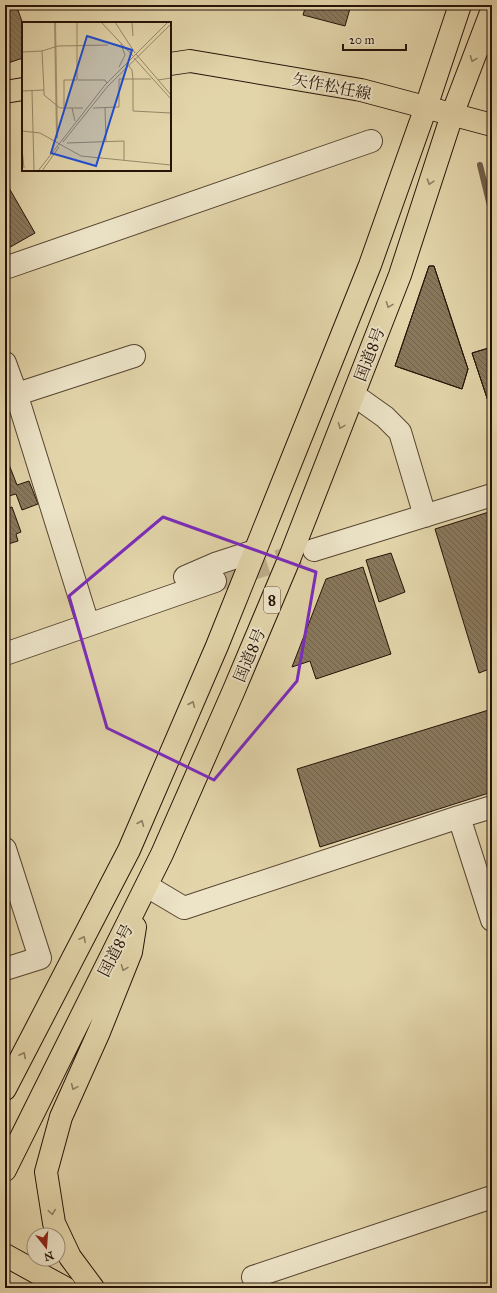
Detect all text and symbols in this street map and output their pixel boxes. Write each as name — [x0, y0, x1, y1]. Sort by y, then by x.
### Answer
inset map — [22, 22, 171, 171]
scale bar — [343, 26, 406, 52]
text: 20 m — [349, 33, 375, 47]
one-way arrow — [469, 56, 477, 63]
street label: 矢作松任線 — [291, 70, 373, 103]
one-way arrow — [426, 178, 435, 185]
one-way arrow — [385, 301, 393, 308]
street label: 国道8号 — [350, 324, 388, 384]
one-way arrow — [338, 423, 346, 430]
road number: 8 — [264, 587, 280, 613]
street label: 国道8号 — [230, 625, 269, 685]
one-way arrow — [188, 700, 196, 707]
one-way arrow — [136, 819, 144, 826]
street label: 国道8号 — [94, 921, 137, 980]
one-way arrow — [78, 936, 85, 943]
one-way arrow — [121, 964, 129, 971]
one-way arrow — [18, 1051, 26, 1059]
one-way arrow — [71, 1083, 79, 1091]
one-way arrow — [47, 1209, 56, 1215]
north arrow — [26, 1227, 66, 1267]
text: N — [42, 1249, 55, 1264]

